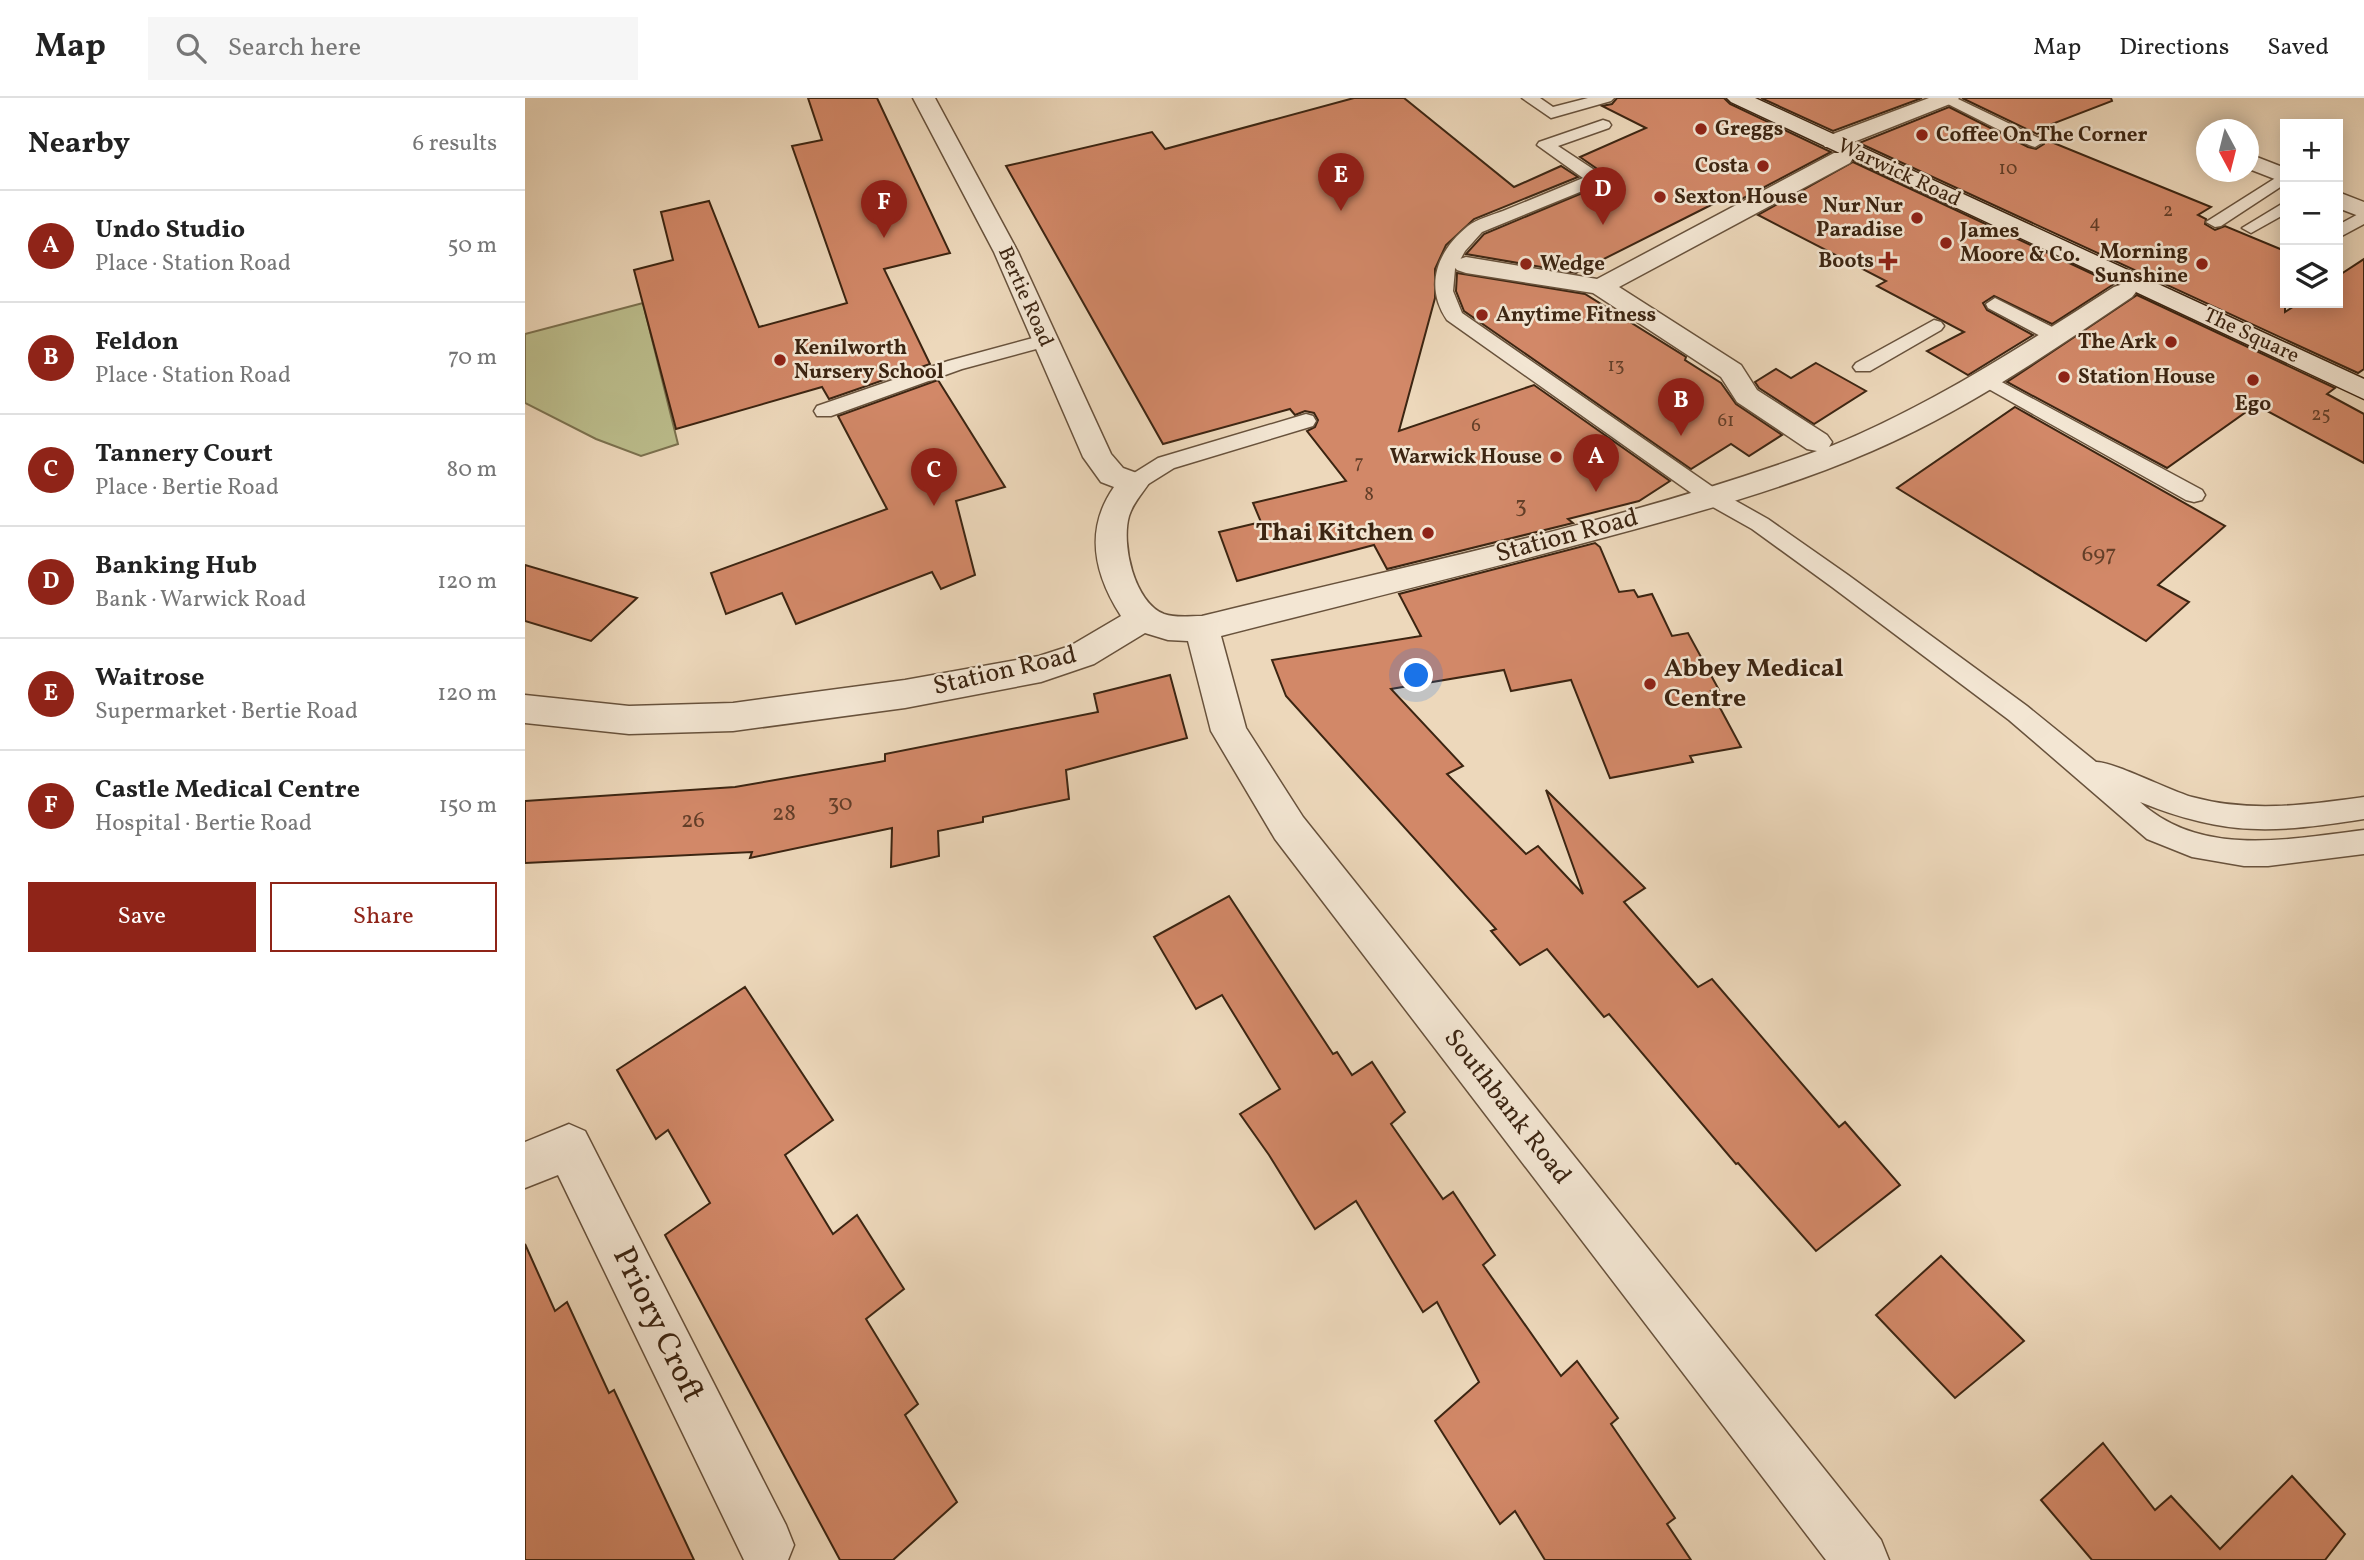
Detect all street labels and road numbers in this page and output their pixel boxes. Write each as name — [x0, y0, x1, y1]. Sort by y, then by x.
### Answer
street label: Warwick Road — [1832, 132, 1966, 214]
street label: Bertie Road — [990, 242, 1060, 352]
street label: The Square — [2198, 301, 2304, 371]
street label: Station Road — [1492, 500, 1642, 572]
street label: Station Road — [930, 637, 1080, 705]
street label: Southbank Road — [1435, 1022, 1579, 1192]
street label: Priory Croft — [600, 1240, 714, 1410]

